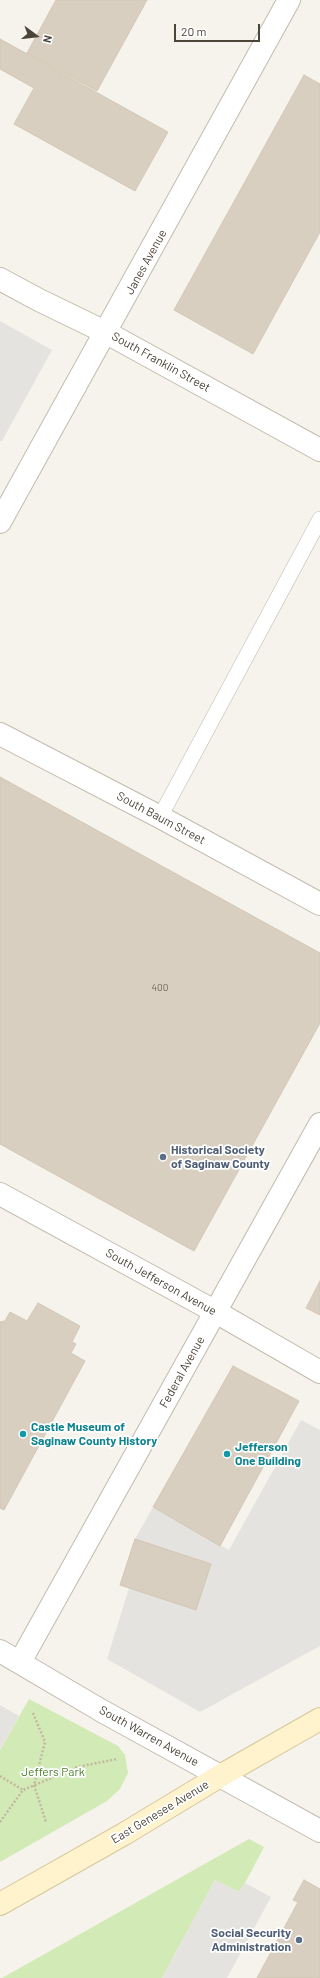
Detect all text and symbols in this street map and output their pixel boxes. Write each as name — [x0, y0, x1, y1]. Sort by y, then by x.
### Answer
north arrow — [16, 16, 56, 56]
scale bar — [176, 16, 262, 42]
text: 20 m — [181, 24, 207, 38]
text: N — [41, 34, 55, 44]
street label: Janes Avenue — [122, 227, 170, 297]
street label: South Franklin Street — [109, 329, 213, 395]
street label: South Baum Street — [114, 789, 208, 847]
house number: 400 — [152, 982, 168, 994]
place label: Historical Society of Saginaw County — [171, 1143, 270, 1171]
marker: Historical Society of Saginaw County — [158, 1152, 168, 1162]
street label: South Jefferson Avenue — [103, 1246, 219, 1318]
street label: Federal Avenue — [156, 1334, 208, 1410]
place label: Castle Museum of Saginaw County History — [31, 1420, 157, 1448]
marker: Castle Museum of Saginaw County History — [18, 1429, 28, 1439]
place label: Jefferson One Building — [235, 1440, 301, 1468]
marker: Jefferson One Building — [222, 1449, 232, 1459]
street label: South Warren Avenue — [97, 1703, 201, 1769]
park label: Jeffers Park — [21, 1765, 85, 1779]
street label: East Genesee Avenue — [109, 1777, 211, 1847]
place label: Social Security Administration — [211, 1926, 291, 1954]
marker: Social Security Administration — [294, 1935, 304, 1945]

